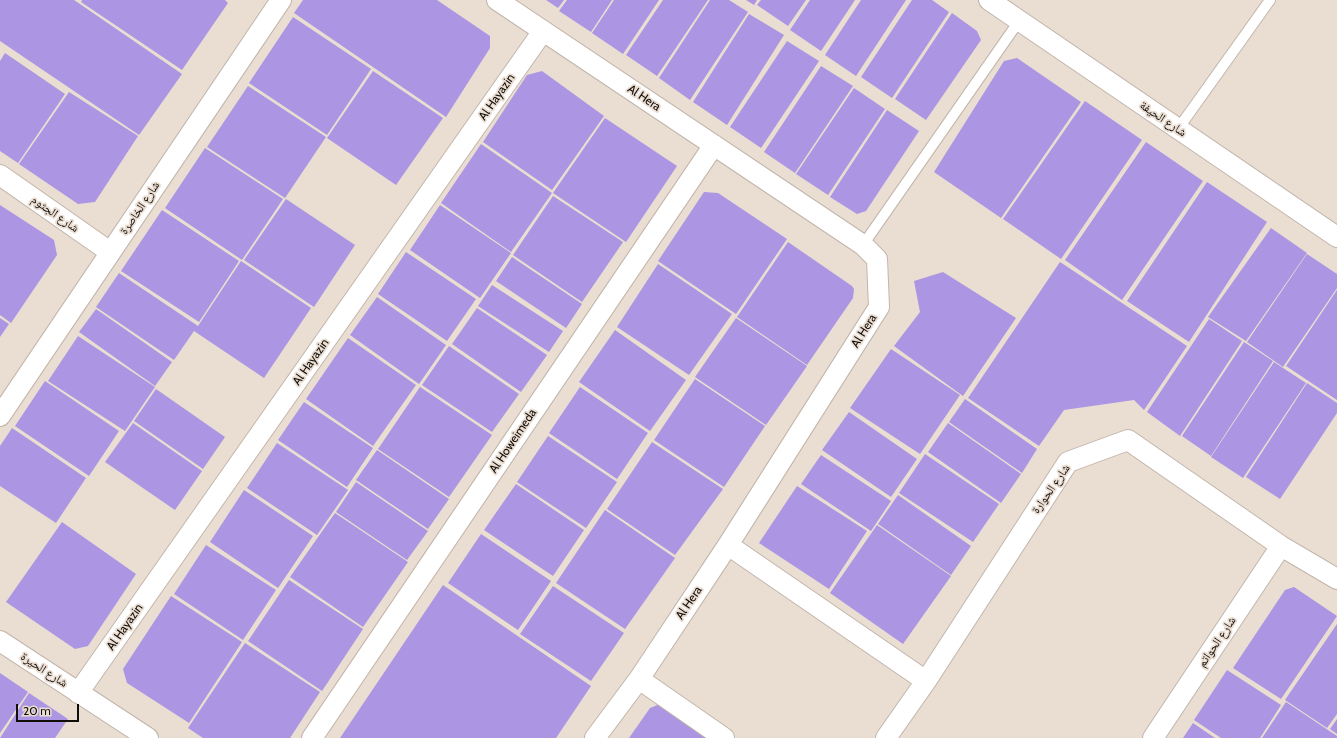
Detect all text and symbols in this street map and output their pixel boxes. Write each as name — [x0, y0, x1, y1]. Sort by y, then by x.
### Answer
street label: Al Hayazin — [476, 71, 518, 123]
street label: Al Hera — [625, 82, 663, 114]
street label: شارع الحيفة — [1137, 98, 1189, 140]
street label: شارع الخاصرة — [117, 179, 163, 237]
street label: شارع الجثوم — [28, 192, 82, 236]
street label: Al Hera — [848, 312, 880, 350]
street label: Al Hayazin — [290, 336, 332, 388]
street label: Al Howeimeda — [486, 406, 540, 476]
street label: شارع الحوارة — [1029, 462, 1073, 516]
street label: Al Hera — [673, 584, 705, 622]
street label: Al Hayazin — [104, 601, 146, 653]
street label: شارع الحواتم — [1195, 614, 1239, 670]
street label: شارع الحيرة — [18, 650, 70, 690]
scale bar — [18, 696, 81, 722]
text: 20 m — [23, 703, 51, 718]

